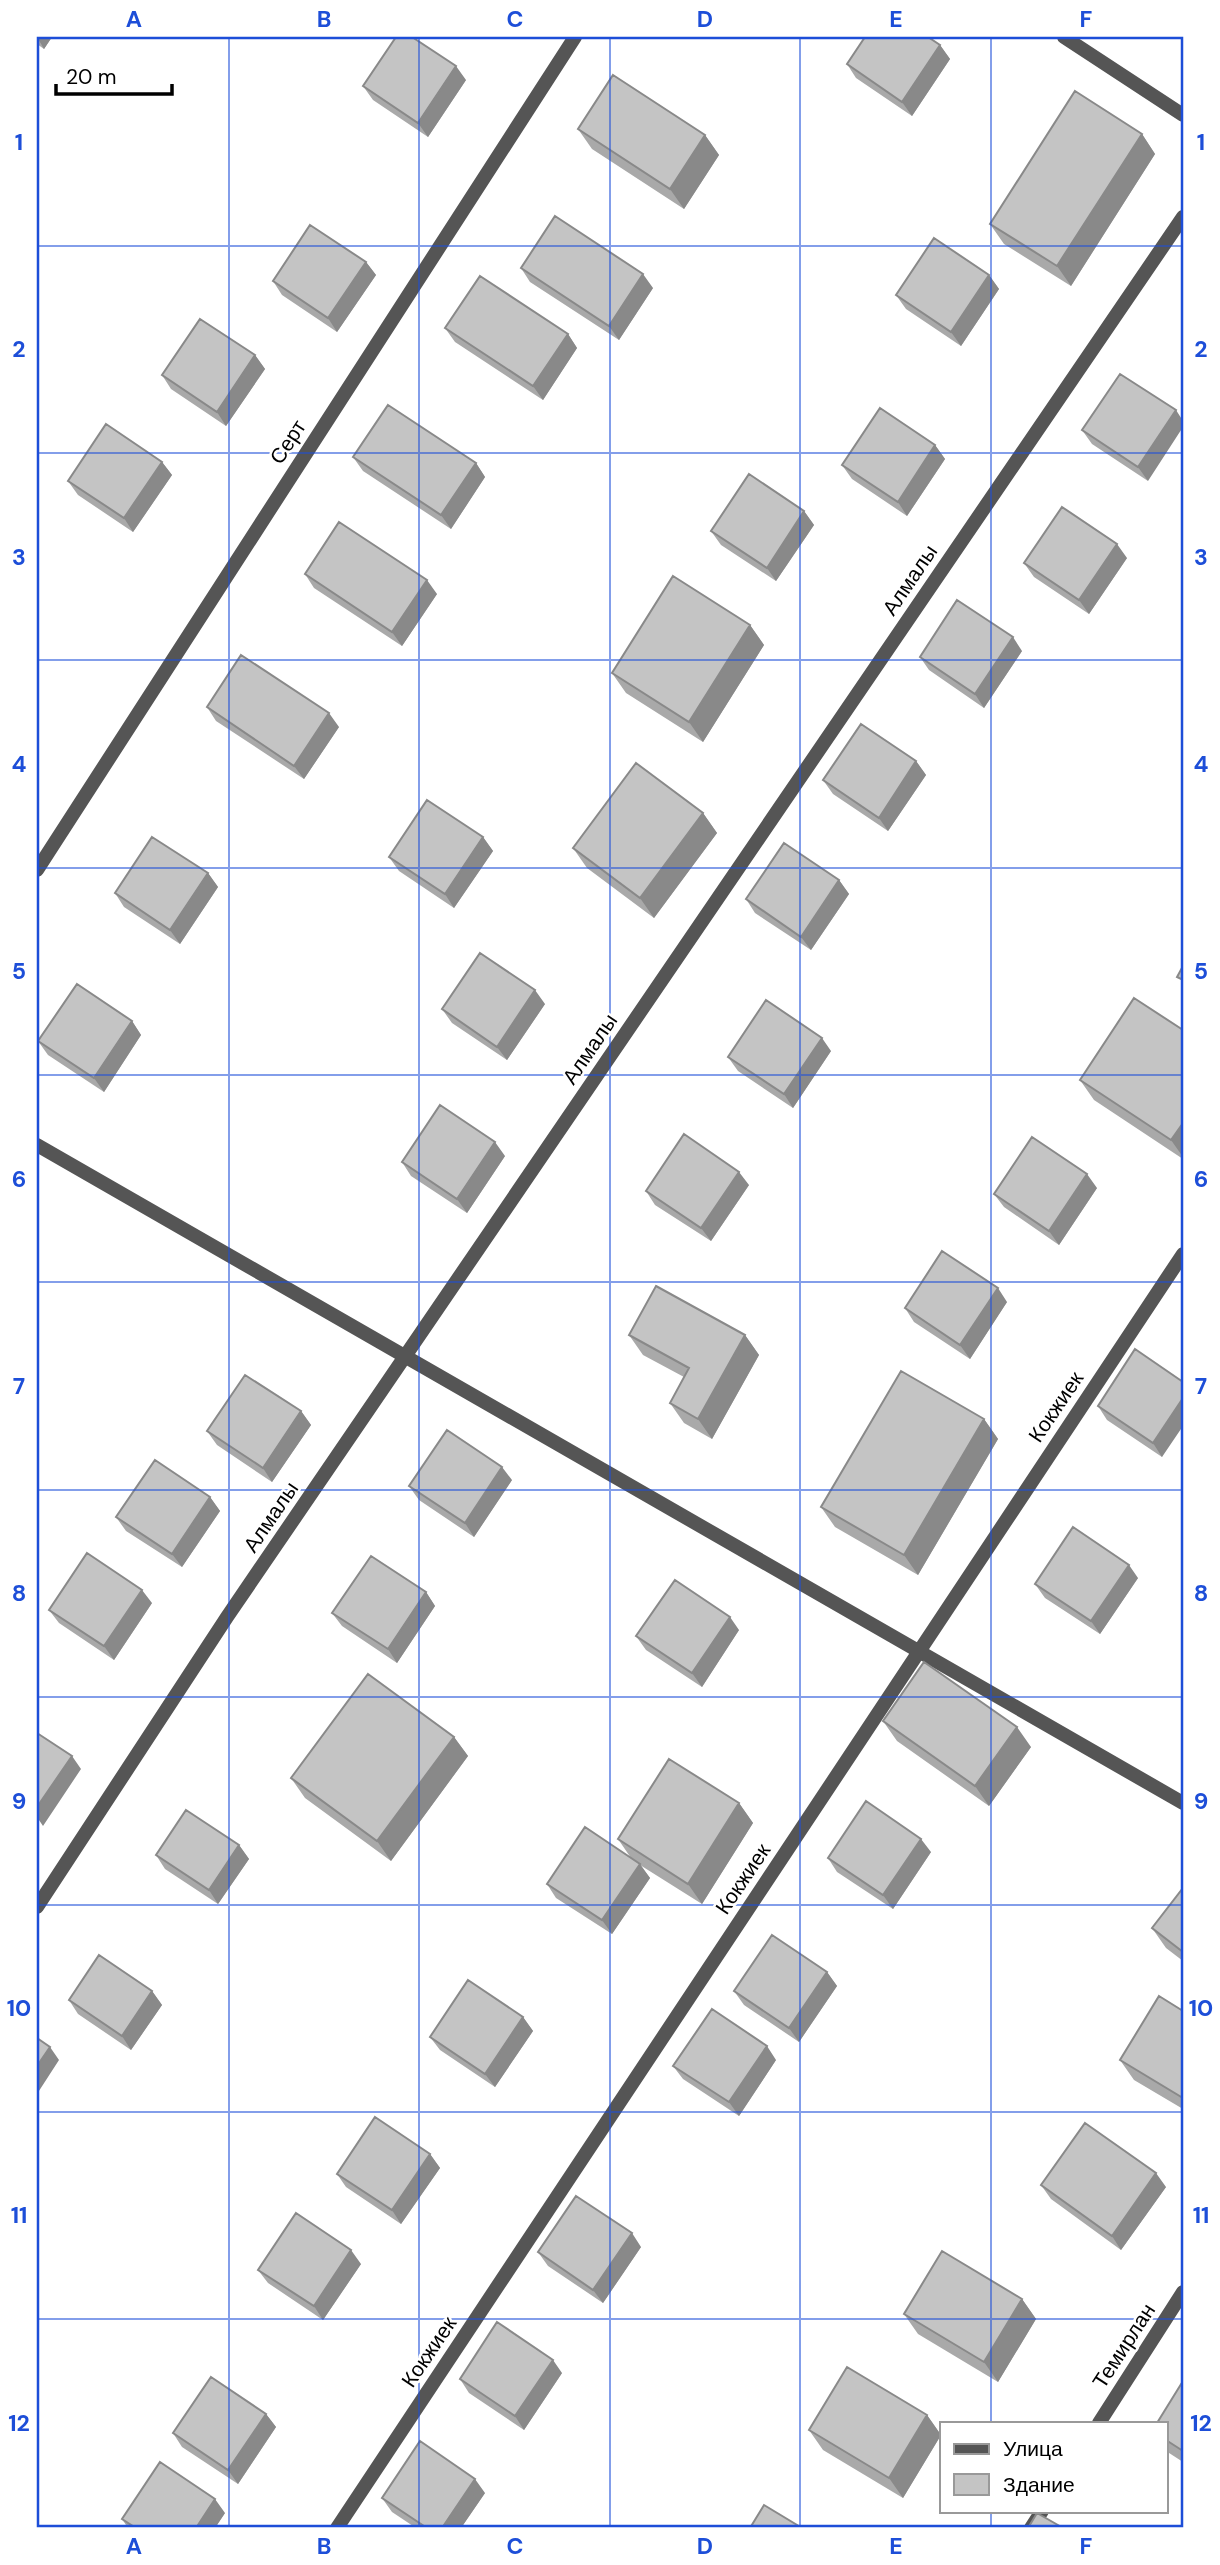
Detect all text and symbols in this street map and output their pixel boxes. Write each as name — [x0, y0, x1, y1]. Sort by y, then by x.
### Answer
text: A — [126, 4, 142, 34]
text: B — [317, 4, 331, 34]
text: C — [507, 4, 523, 34]
text: D — [697, 4, 713, 34]
text: E — [889, 4, 903, 34]
text: F — [1080, 4, 1093, 34]
scale bar — [56, 52, 172, 96]
text: 20 m — [66, 63, 117, 91]
text: 1 — [15, 127, 23, 157]
text: 1 — [1197, 127, 1205, 157]
text: 2 — [12, 334, 26, 364]
text: 2 — [1194, 334, 1208, 364]
street label: Серт — [263, 414, 313, 470]
street label: Алмалы — [876, 539, 944, 621]
text: 3 — [12, 542, 26, 572]
text: 3 — [1194, 542, 1208, 572]
text: 4 — [12, 749, 27, 779]
text: 4 — [1194, 749, 1209, 779]
text: 5 — [12, 956, 26, 986]
text: 5 — [1194, 956, 1208, 986]
street label: Алмалы — [556, 1008, 624, 1090]
text: 6 — [12, 1164, 26, 1194]
text: 6 — [1194, 1164, 1208, 1194]
street label: Кокжиек — [1022, 1365, 1090, 1448]
text: 7 — [13, 1371, 25, 1401]
text: 7 — [1195, 1371, 1207, 1401]
street label: Алмалы — [237, 1476, 305, 1558]
text: 8 — [12, 1578, 26, 1608]
text: 8 — [1194, 1578, 1208, 1608]
text: 9 — [12, 1786, 26, 1816]
text: 9 — [1194, 1786, 1208, 1816]
street label: Кокжиек — [709, 1837, 777, 1920]
text: 10 — [7, 1993, 31, 2023]
text: 10 — [1189, 1993, 1213, 2023]
text: 11 — [11, 2200, 27, 2230]
text: 11 — [1193, 2200, 1209, 2230]
street label: Темирлан — [1086, 2298, 1162, 2394]
street label: Кокжиек — [395, 2310, 463, 2393]
text: 12 — [8, 2408, 30, 2438]
text: 12 — [1190, 2408, 1212, 2438]
legend — [940, 2422, 1168, 2512]
text: Улица — [1003, 2435, 1063, 2463]
text: Здание — [1003, 2471, 1075, 2499]
text: A — [126, 2531, 142, 2561]
text: B — [317, 2531, 331, 2561]
text: C — [507, 2531, 523, 2561]
text: D — [697, 2531, 713, 2561]
text: E — [889, 2531, 903, 2561]
text: F — [1080, 2531, 1093, 2561]

